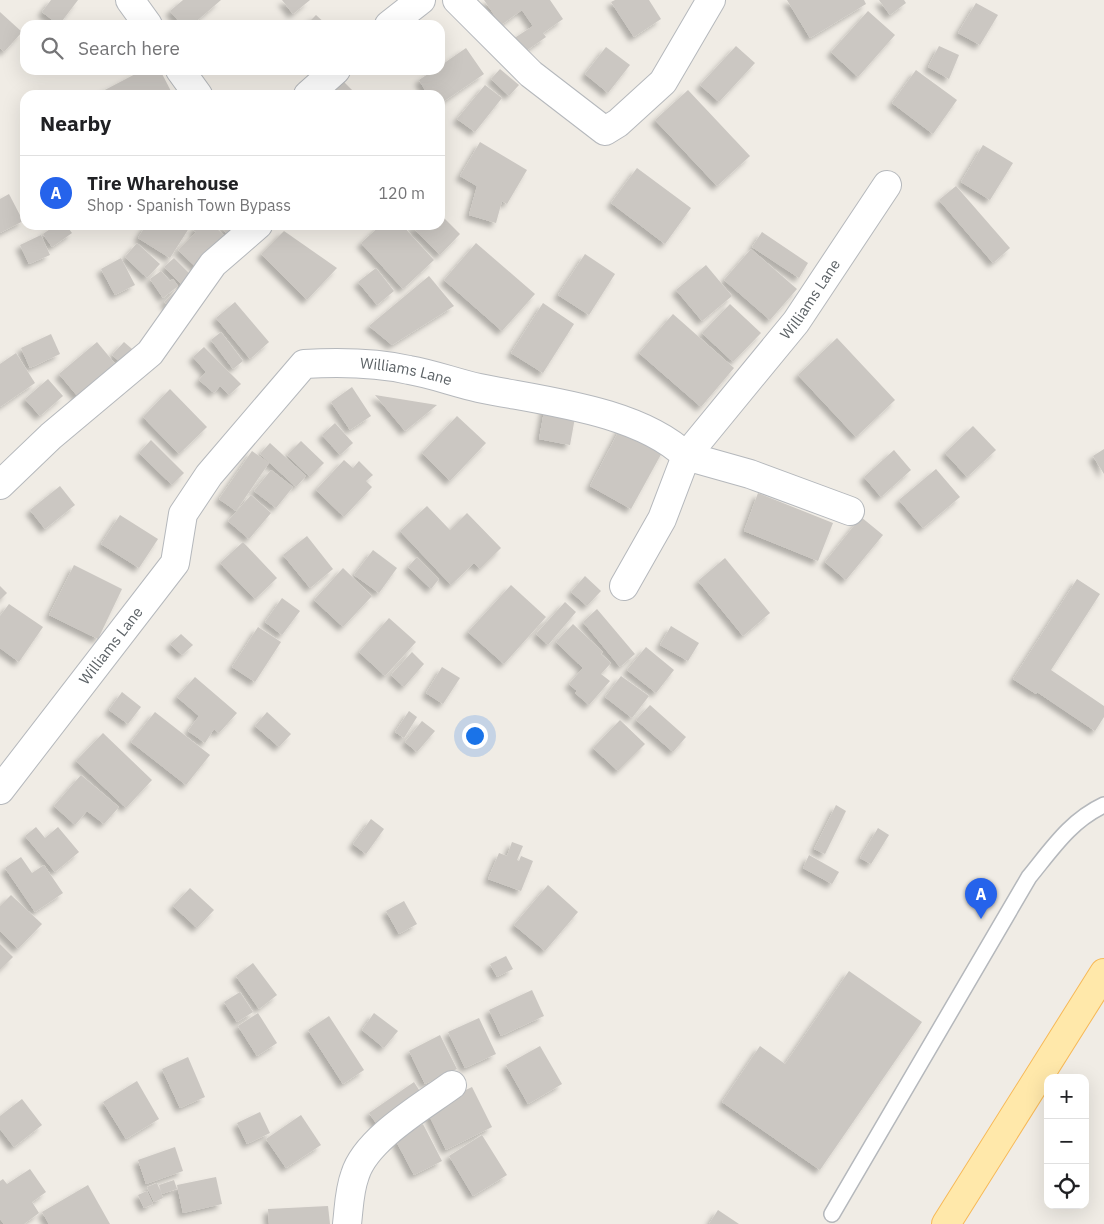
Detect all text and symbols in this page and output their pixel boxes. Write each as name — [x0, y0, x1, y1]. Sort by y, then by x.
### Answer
search box — [20, 20, 445, 75]
icon: search — [38, 34, 66, 62]
text: Search here — [78, 36, 180, 60]
text: Nearby — [40, 109, 111, 137]
text: Tire Wharehouse — [87, 171, 239, 195]
text: A — [51, 183, 61, 203]
text: 120 m — [378, 183, 425, 203]
text: Shop · Spanish Town Bypass — [87, 195, 291, 215]
street label: Williams Lane — [776, 255, 844, 343]
street label: Williams Lane — [359, 353, 454, 389]
street label: Williams Lane — [75, 603, 147, 688]
your location — [462, 723, 488, 749]
pin: A — [965, 878, 997, 919]
map controls — [1044, 1074, 1089, 1209]
button: + — [1044, 1074, 1089, 1119]
button: − — [1044, 1119, 1089, 1164]
button: locate — [1044, 1164, 1089, 1209]

